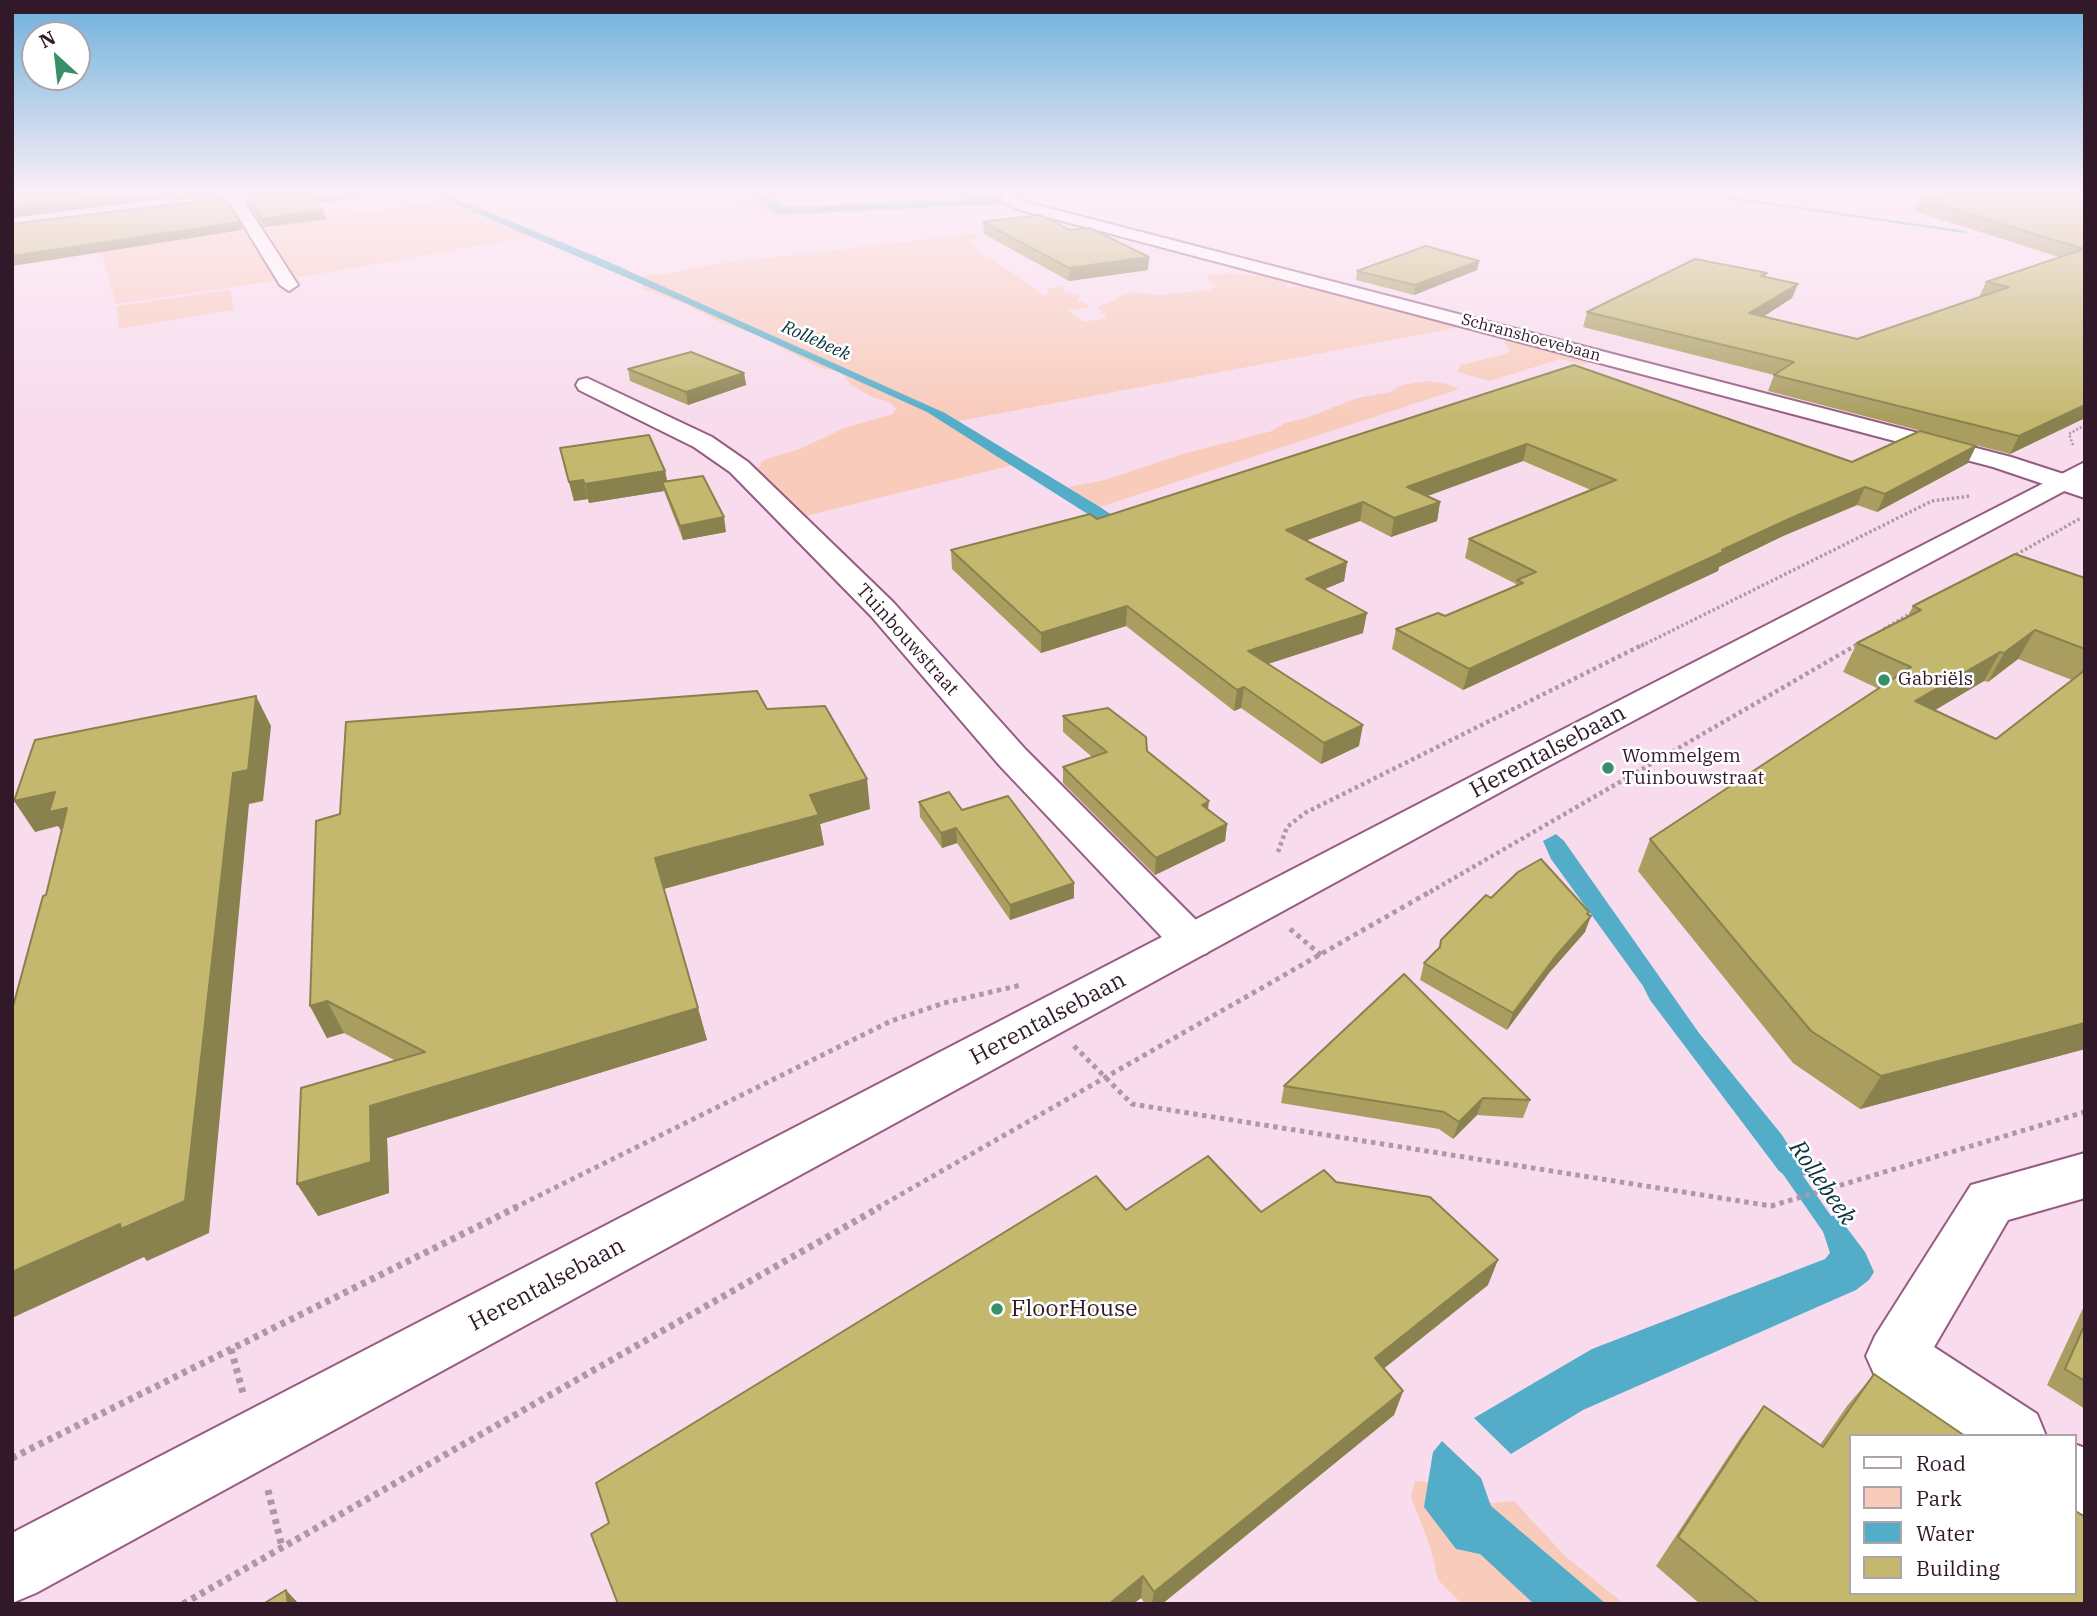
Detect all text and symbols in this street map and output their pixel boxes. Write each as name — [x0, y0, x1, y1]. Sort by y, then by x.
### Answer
north arrow — [21, 21, 91, 91]
text: N — [35, 25, 60, 53]
street label: Schranshoevebaan — [1459, 310, 1603, 366]
water label: Rollebeek — [778, 316, 854, 366]
street label: Tuinbouwstraat — [851, 580, 963, 700]
place label: Gabriëls — [1898, 669, 1973, 691]
marker: Gabriëls — [1876, 672, 1892, 688]
street label: Herentalsebaan — [1465, 699, 1631, 805]
place label: Wommelgem Tuinbouwstraat — [1622, 746, 1764, 790]
marker: Wommelgem Tuinbouwstraat — [1600, 760, 1616, 776]
street label: Herentalsebaan — [965, 966, 1131, 1072]
water label: Rollebeek — [1782, 1135, 1862, 1231]
street label: Herentalsebaan — [464, 1232, 630, 1338]
place label: FloorHouse — [1011, 1295, 1138, 1323]
marker: FloorHouse — [989, 1301, 1005, 1317]
legend — [1848, 1434, 2076, 1595]
text: Road — [1916, 1449, 1966, 1477]
text: Park — [1916, 1484, 1962, 1512]
text: Water — [1916, 1519, 1974, 1547]
text: Building — [1916, 1554, 2000, 1582]

